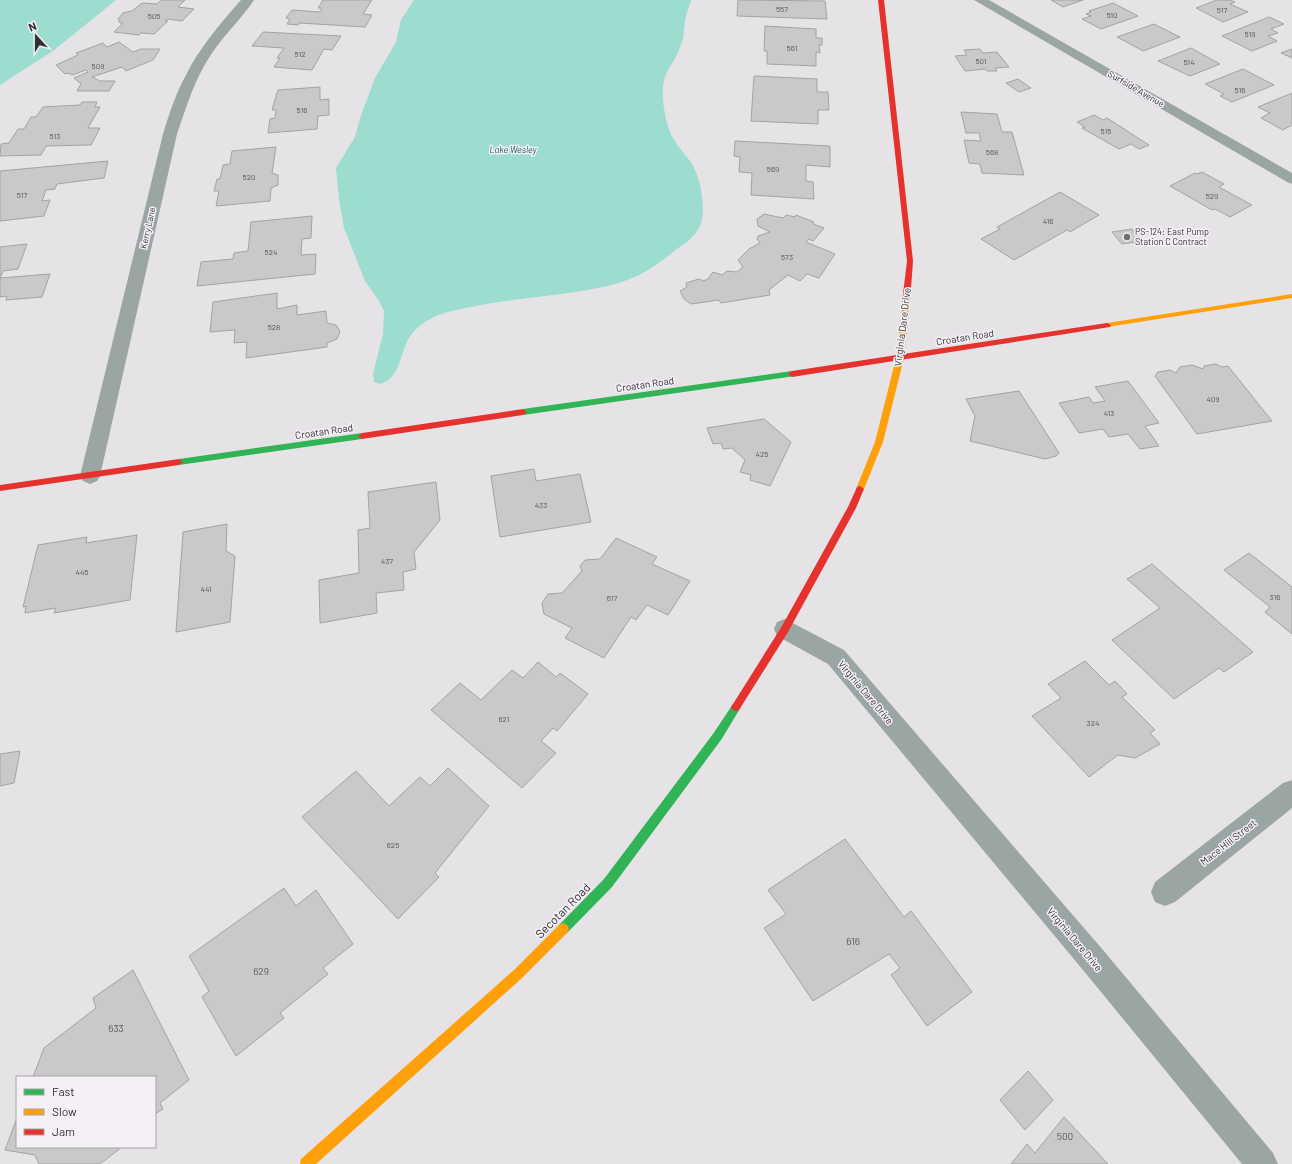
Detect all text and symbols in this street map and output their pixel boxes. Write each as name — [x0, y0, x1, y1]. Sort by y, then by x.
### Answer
house number: 557 — [776, 4, 788, 14]
house number: 517 — [1217, 5, 1227, 15]
house number: 510 — [1106, 10, 1118, 20]
house number: 505 — [148, 11, 160, 21]
north arrow — [16, 16, 56, 56]
text: N — [26, 19, 38, 34]
house number: 519 — [1245, 29, 1255, 39]
house number: 561 — [787, 43, 798, 53]
house number: 512 — [295, 49, 305, 59]
house number: 501 — [975, 56, 987, 66]
house number: 514 — [1183, 57, 1195, 67]
house number: 509 — [92, 61, 104, 71]
street label: Surfside Avenue — [1106, 68, 1167, 109]
house number: 516 — [1235, 85, 1245, 95]
house number: 516 — [297, 105, 307, 115]
house number: 515 — [1101, 126, 1111, 136]
house number: 513 — [50, 131, 60, 141]
water label: Lake Wesley — [490, 144, 537, 155]
house number: 568 — [986, 147, 998, 157]
house number: 569 — [767, 164, 779, 174]
house number: 520 — [243, 172, 255, 182]
house number: 517 — [17, 190, 27, 200]
house number: 529 — [1206, 191, 1218, 201]
street label: Kerry Lane — [137, 206, 158, 250]
house number: 416 — [1043, 216, 1053, 226]
place label: PS-124: East Pump Station C Contract — [1135, 226, 1209, 247]
marker: PS-124: East Pump Station C Contract — [1122, 232, 1132, 242]
house number: 524 — [265, 247, 277, 257]
house number: 573 — [781, 252, 793, 262]
street label: Virginia Dare Drive — [891, 287, 913, 367]
house number: 528 — [268, 322, 280, 332]
street label: Croatan Road — [935, 327, 995, 347]
street label: Croatan Road — [615, 374, 675, 394]
house number: 409 — [1206, 394, 1220, 404]
house number: 413 — [1104, 408, 1114, 418]
street label: Croatan Road — [294, 421, 354, 441]
house number: 425 — [756, 449, 768, 459]
house number: 433 — [535, 500, 547, 510]
house number: 437 — [381, 556, 393, 566]
house number: 445 — [76, 567, 88, 577]
house number: 441 — [201, 584, 212, 594]
house number: 316 — [1270, 592, 1280, 602]
house number: 617 — [607, 593, 617, 603]
street label: Virginia Dare Drive — [836, 658, 896, 726]
house number: 621 — [498, 714, 510, 724]
house number: 324 — [1087, 718, 1099, 728]
street label: Mace Hill Street — [1198, 816, 1259, 868]
house number: 625 — [387, 840, 399, 850]
street label: Secotan Road — [532, 880, 593, 941]
street label: Virginia Dare Drive — [1045, 905, 1105, 973]
house number: 616 — [846, 935, 860, 947]
house number: 629 — [253, 965, 269, 977]
house number: 633 — [108, 1022, 124, 1034]
legend — [16, 1076, 156, 1148]
text: Fast — [52, 1084, 75, 1098]
text: Slow — [52, 1104, 77, 1118]
text: Jam — [52, 1124, 75, 1138]
house number: 500 — [1057, 1130, 1073, 1142]

